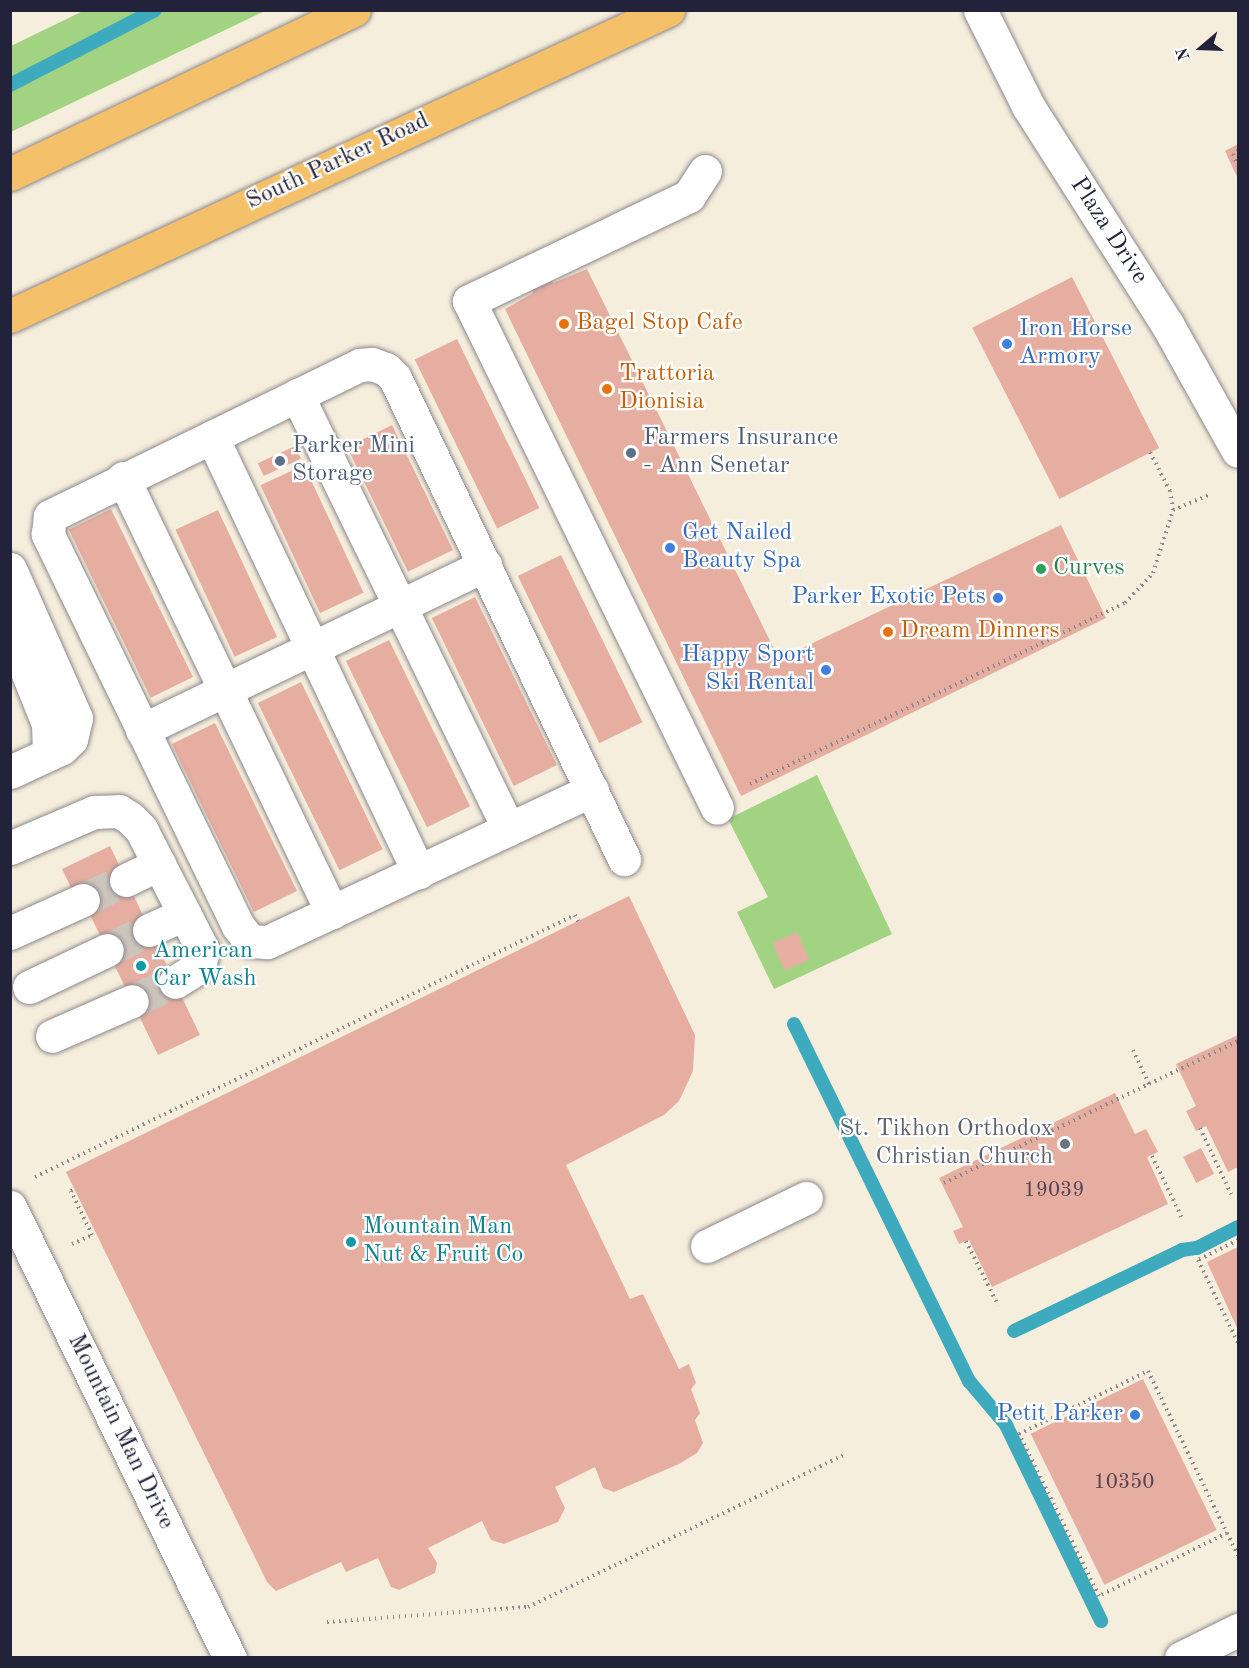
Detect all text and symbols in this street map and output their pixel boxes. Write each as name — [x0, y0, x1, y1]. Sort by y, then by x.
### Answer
north arrow — [1171, 18, 1231, 78]
text: N — [1174, 45, 1194, 62]
street label: South Parker Road — [242, 107, 434, 217]
street label: Plaza Drive — [1063, 172, 1153, 290]
place label: Bagel Stop Cafe — [576, 310, 743, 338]
place label: Iron Horse Armory — [1019, 316, 1132, 372]
marker: Bagel Stop Cafe — [557, 317, 571, 331]
marker: Iron Horse Armory — [1000, 337, 1014, 351]
place label: Trattoria Dionisia — [619, 361, 715, 417]
marker: Trattoria Dionisia — [600, 382, 614, 396]
place label: Farmers Insurance - Ann Senetar — [643, 425, 838, 481]
place label: Parker Mini Storage — [292, 433, 415, 489]
marker: Farmers Insurance - Ann Senetar — [624, 446, 638, 460]
marker: Parker Mini Storage — [273, 454, 287, 468]
place label: Get Nailed Beauty Spa — [682, 520, 801, 576]
marker: Get Nailed Beauty Spa — [663, 541, 677, 555]
place label: Curves — [1053, 555, 1125, 583]
marker: Curves — [1034, 562, 1048, 576]
place label: Parker Exotic Pets — [792, 584, 986, 612]
marker: Parker Exotic Pets — [991, 591, 1005, 605]
place label: Dream Dinners — [900, 618, 1060, 646]
marker: Dream Dinners — [881, 625, 895, 639]
place label: Happy Sport Ski Rental — [681, 642, 814, 698]
marker: Happy Sport Ski Rental — [819, 663, 833, 677]
place label: American Car Wash — [153, 938, 257, 994]
marker: American Car Wash — [134, 959, 148, 973]
place label: St. Tikhon Orthodox Christian Church — [839, 1116, 1053, 1172]
marker: St. Tikhon Orthodox Christian Church — [1058, 1137, 1072, 1151]
house number: 19039 — [1024, 1178, 1084, 1204]
place label: Mountain Man Nut & Fruit Co — [363, 1214, 523, 1270]
marker: Mountain Man Nut & Fruit Co — [344, 1235, 358, 1249]
street label: Mountain Man Drive — [60, 1330, 180, 1534]
place label: Petit Parker — [997, 1401, 1123, 1429]
marker: Petit Parker — [1128, 1408, 1142, 1422]
house number: 10350 — [1094, 1470, 1154, 1496]

